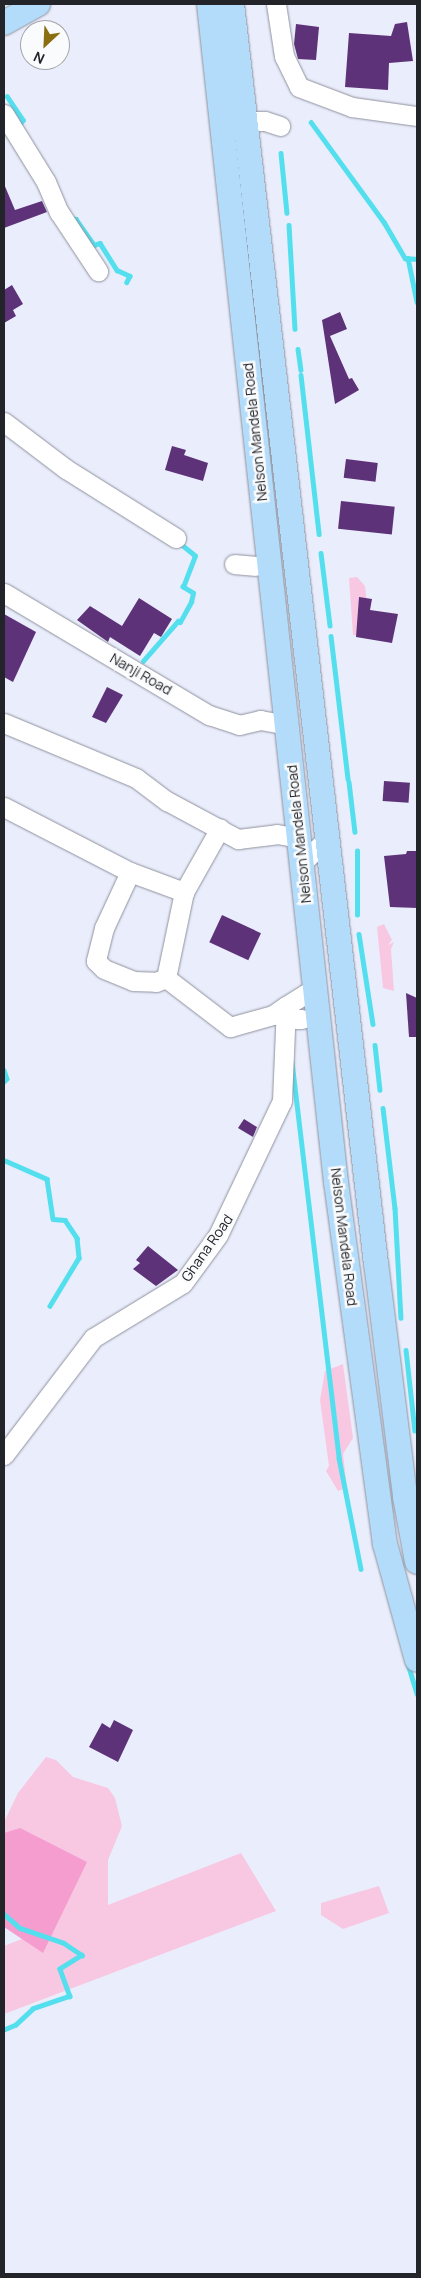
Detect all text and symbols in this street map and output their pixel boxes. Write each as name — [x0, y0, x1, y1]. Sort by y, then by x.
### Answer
north arrow — [20, 20, 70, 70]
text: N — [30, 47, 47, 69]
street label: Nelson Mandela Road — [239, 362, 271, 502]
street label: Nanji Road — [107, 650, 175, 698]
street label: Nelson Mandela Road — [283, 764, 315, 904]
street label: Nelson Mandela Road — [327, 1167, 361, 1307]
street label: Ghana Road — [178, 1211, 236, 1285]

